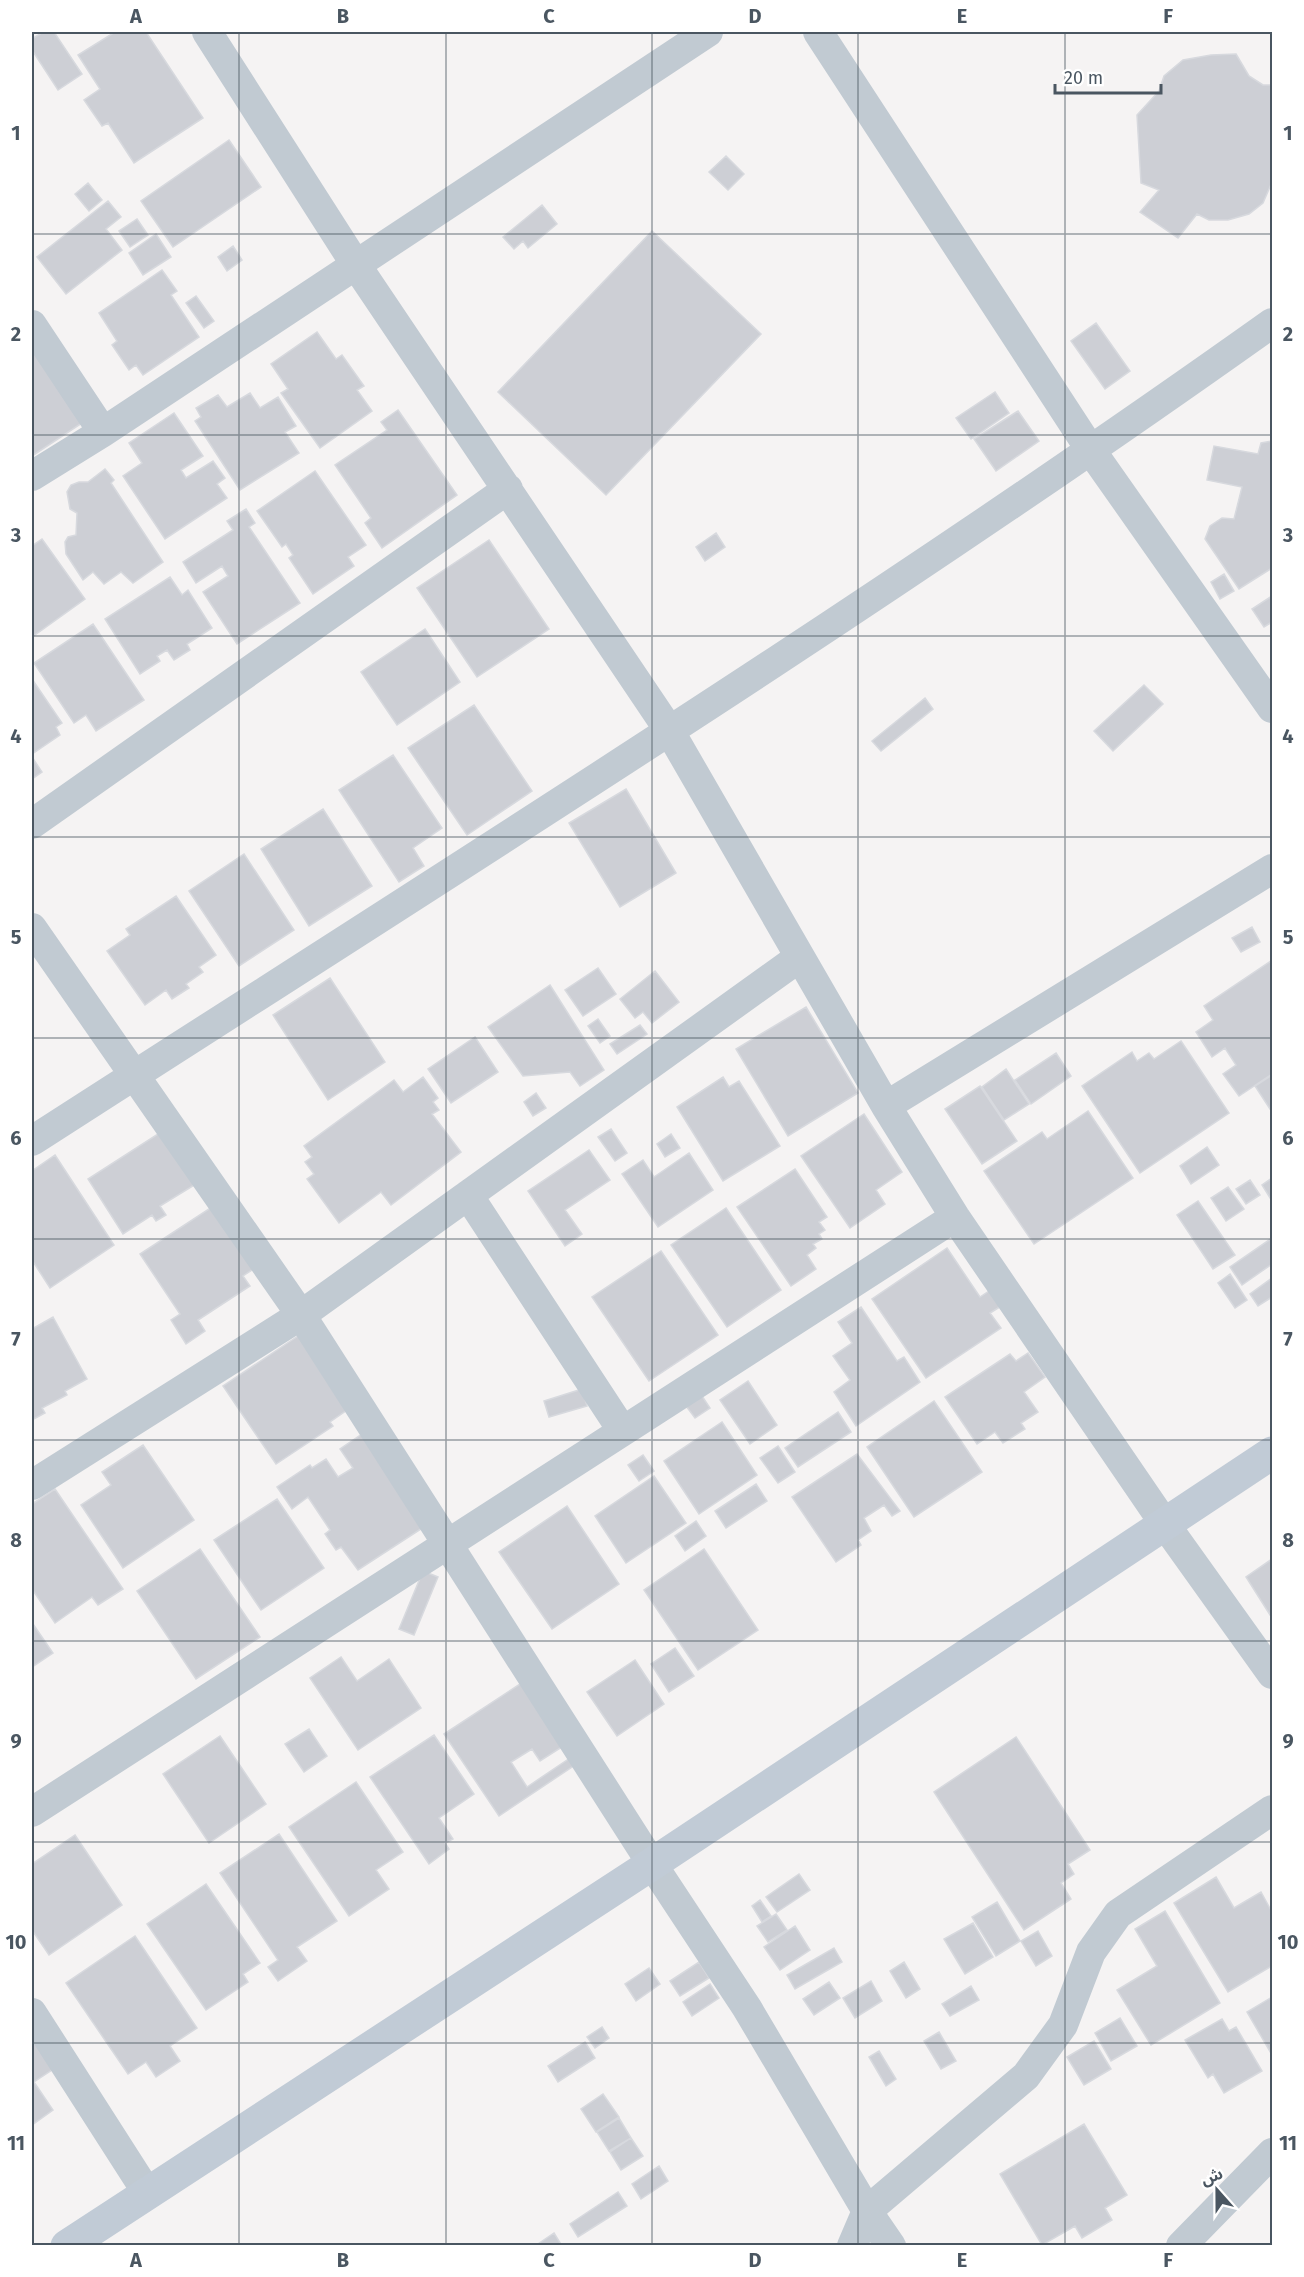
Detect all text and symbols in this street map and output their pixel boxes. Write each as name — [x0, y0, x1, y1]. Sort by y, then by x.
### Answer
text: A — [129, 4, 143, 28]
text: B — [337, 4, 349, 28]
text: C — [543, 4, 555, 28]
text: D — [748, 4, 762, 28]
text: E — [957, 4, 967, 28]
text: F — [1163, 4, 1173, 28]
scale bar — [1055, 57, 1162, 95]
text: 20 m — [1064, 67, 1103, 89]
text: 1 — [11, 121, 21, 145]
text: 1 — [1283, 121, 1293, 145]
text: 2 — [11, 322, 21, 346]
text: 2 — [1283, 322, 1293, 346]
text: 3 — [10, 523, 21, 547]
text: 3 — [1282, 523, 1293, 547]
text: 4 — [10, 724, 22, 748]
text: 4 — [1282, 724, 1294, 748]
text: 5 — [11, 925, 22, 949]
text: 5 — [1283, 925, 1294, 949]
text: 6 — [10, 1126, 22, 1150]
text: 6 — [1282, 1126, 1294, 1150]
text: 7 — [11, 1327, 21, 1351]
text: 7 — [1283, 1327, 1293, 1351]
text: 8 — [10, 1528, 22, 1552]
text: 8 — [1282, 1528, 1294, 1552]
text: 9 — [10, 1729, 22, 1753]
text: 9 — [1282, 1729, 1294, 1753]
text: 10 — [6, 1930, 26, 1954]
text: 10 — [1278, 1930, 1298, 1954]
text: 11 — [7, 2131, 25, 2155]
text: 11 — [1279, 2131, 1297, 2155]
north arrow — [1187, 2160, 1247, 2220]
text: ش — [1198, 2164, 1226, 2189]
text: A — [129, 2248, 143, 2272]
text: B — [337, 2248, 349, 2272]
text: C — [543, 2248, 555, 2272]
text: D — [748, 2248, 762, 2272]
text: E — [957, 2248, 967, 2272]
text: F — [1163, 2248, 1173, 2272]

